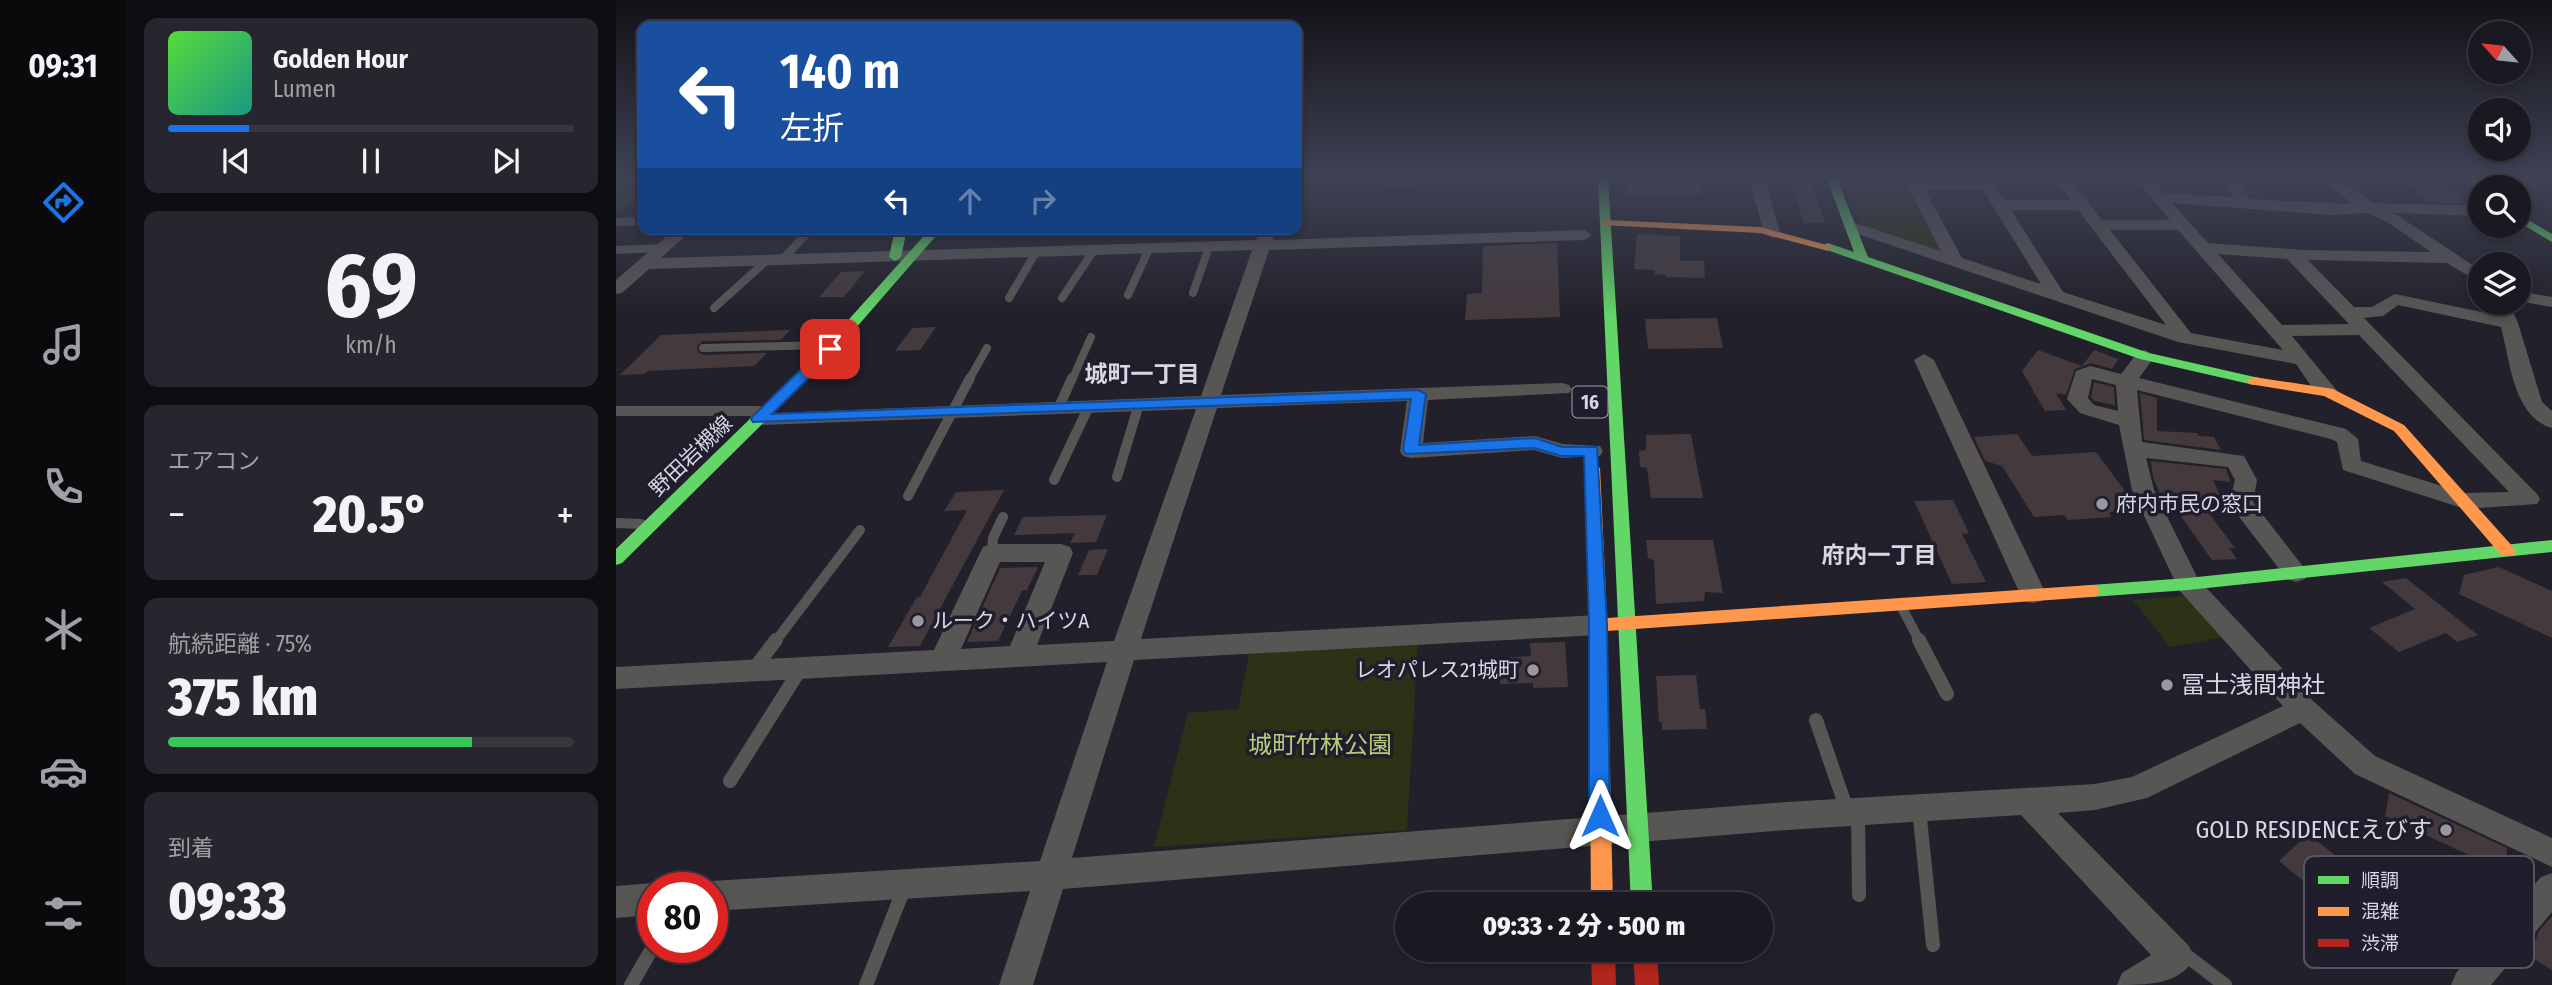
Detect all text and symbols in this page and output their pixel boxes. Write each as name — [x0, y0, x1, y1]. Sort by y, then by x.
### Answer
north arrow — [2468, 21, 2530, 84]
map controls — [2468, 21, 2531, 315]
text: 140 m — [780, 42, 900, 101]
text: Golden Hour — [273, 44, 408, 75]
text: 09:31 — [28, 47, 98, 85]
icon: left — [665, 49, 756, 140]
text: Lumen — [273, 75, 336, 103]
button: sound — [2468, 98, 2531, 161]
text: 左折 — [780, 109, 844, 147]
icon: previous — [217, 142, 255, 180]
icon: pause — [352, 142, 390, 180]
icon: next — [487, 142, 525, 180]
button: search — [2468, 175, 2531, 238]
icon: directions — [39, 178, 88, 227]
icon: left — [878, 182, 916, 220]
icon: ahead — [951, 182, 989, 220]
icon: right — [1024, 182, 1062, 220]
text: 69 — [324, 231, 418, 340]
button: layers — [2468, 252, 2531, 315]
pin — [800, 319, 860, 379]
icon: music — [39, 320, 88, 369]
icon: arrive — [811, 330, 849, 368]
text: km/h — [345, 331, 397, 359]
district label: 城町一丁目 — [1085, 360, 1200, 388]
road number: 16 — [1572, 386, 1608, 418]
street label: 野田岩槻線 — [644, 410, 738, 502]
text: エアコン — [168, 447, 260, 475]
icon: phone — [39, 462, 88, 511]
text: 20.5° — [313, 483, 429, 546]
place label: 府内市民の窓口 — [2116, 491, 2263, 517]
text: − — [168, 492, 185, 538]
text: + — [557, 492, 574, 538]
marker: 府内市民の窓口 — [2094, 496, 2110, 512]
district label: 府内一丁目 — [1822, 541, 1937, 569]
icon: climate — [39, 605, 88, 654]
place label: ルーク・ハイツA — [932, 608, 1089, 634]
marker: ルーク・ハイツA — [910, 613, 926, 629]
text: 航続距離 · 75% — [168, 630, 312, 658]
place label: レオパレス21城町 — [1355, 657, 1519, 683]
marker: レオパレス21城町 — [1525, 662, 1541, 678]
text: 375 km — [168, 666, 318, 729]
place label: 冨士浅間神社 — [2181, 671, 2325, 699]
marker: 冨士浅間神社 — [2159, 677, 2175, 693]
park label: 城町竹林公園 — [1248, 731, 1392, 759]
icon: car — [39, 747, 88, 796]
position arrow — [1563, 779, 1637, 853]
place label: GOLD RESIDENCEえびす — [2195, 816, 2432, 844]
marker: GOLD RESIDENCEえびす — [2438, 822, 2454, 838]
text: 到着 — [168, 834, 214, 862]
legend — [2304, 856, 2534, 968]
text: 順調 — [2361, 869, 2399, 892]
text: 09:33 — [168, 870, 287, 933]
speed limit sign: 80 — [637, 872, 728, 963]
icon: filters — [39, 889, 88, 938]
text: 混雑 — [2361, 900, 2399, 923]
text: 09:33 · 2 分 · 500 m — [1483, 911, 1685, 942]
text: 渋滞 — [2361, 932, 2399, 955]

